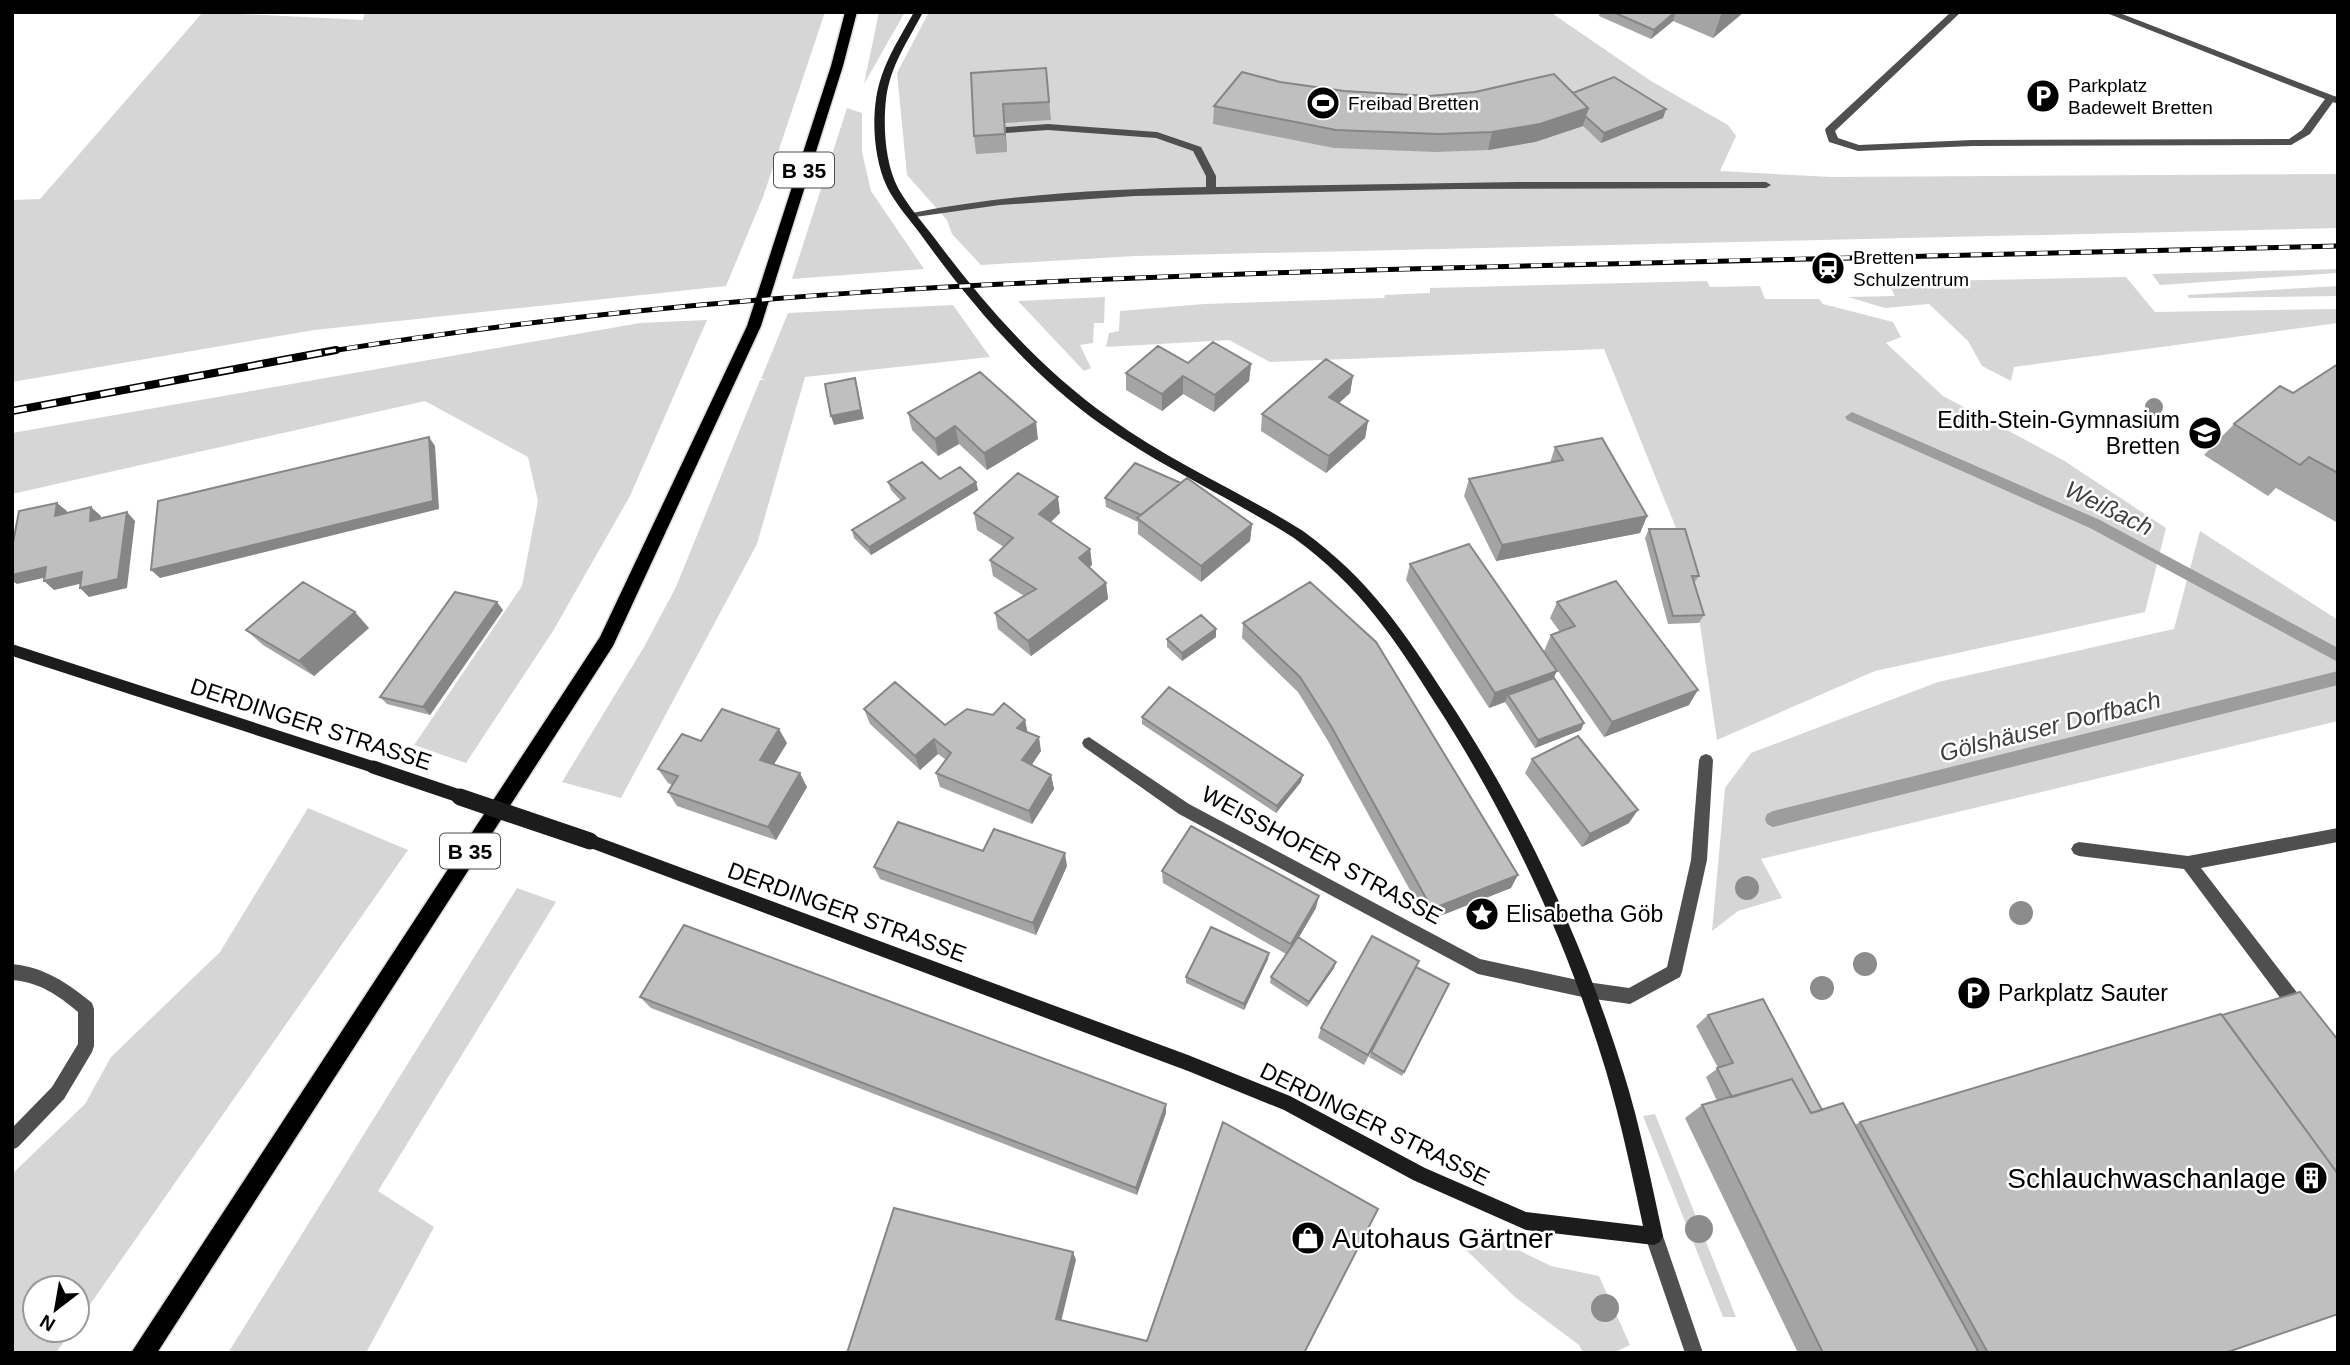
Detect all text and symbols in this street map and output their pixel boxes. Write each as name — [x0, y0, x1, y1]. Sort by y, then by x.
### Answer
place label: Parkplatz Badewelt Bretten — [2068, 75, 2213, 118]
parking icon: Parkplatz Badewelt Bretten — [2024, 77, 2062, 115]
sports icon: Freibad Bretten — [1304, 84, 1342, 122]
place label: Freibad Bretten — [1348, 93, 1479, 114]
road number: B 35 — [774, 152, 834, 188]
place label: Bretten Schulzentrum — [1853, 247, 1969, 290]
station icon: Bretten Schulzentrum — [1809, 249, 1847, 287]
place label: Edith-Stein-Gymnasium Bretten — [1937, 407, 2180, 459]
school or university icon: Edith-Stein-Gymnasium Bretten — [2186, 414, 2224, 452]
water label: Weißach — [2061, 475, 2157, 541]
street label: DERDINGER STRASSE — [187, 673, 435, 775]
water label: Gölshäuser Dorfbach — [1937, 685, 2163, 767]
street label: WEISSHOFER STRASSE — [1197, 781, 1447, 929]
road number: B 35 — [440, 834, 500, 868]
street label: DERDINGER STRASSE — [724, 857, 970, 967]
place icon: Elisabetha Göb — [1463, 895, 1501, 933]
place label: Elisabetha Göb — [1506, 901, 1663, 927]
parking icon: Parkplatz Sauter — [1955, 974, 1993, 1012]
place label: Parkplatz Sauter — [1998, 980, 2168, 1006]
street label: DERDINGER STRASSE — [1256, 1057, 1494, 1191]
building icon: Schlauchwaschanlage — [2292, 1159, 2330, 1197]
place label: Schlauchwaschanlage — [2007, 1163, 2286, 1194]
shop icon: Autohaus Gärtner — [1289, 1219, 1327, 1257]
place label: Autohaus Gärtner — [1332, 1223, 1553, 1254]
north arrow — [21, 1274, 91, 1344]
text: N — [36, 1311, 59, 1336]

